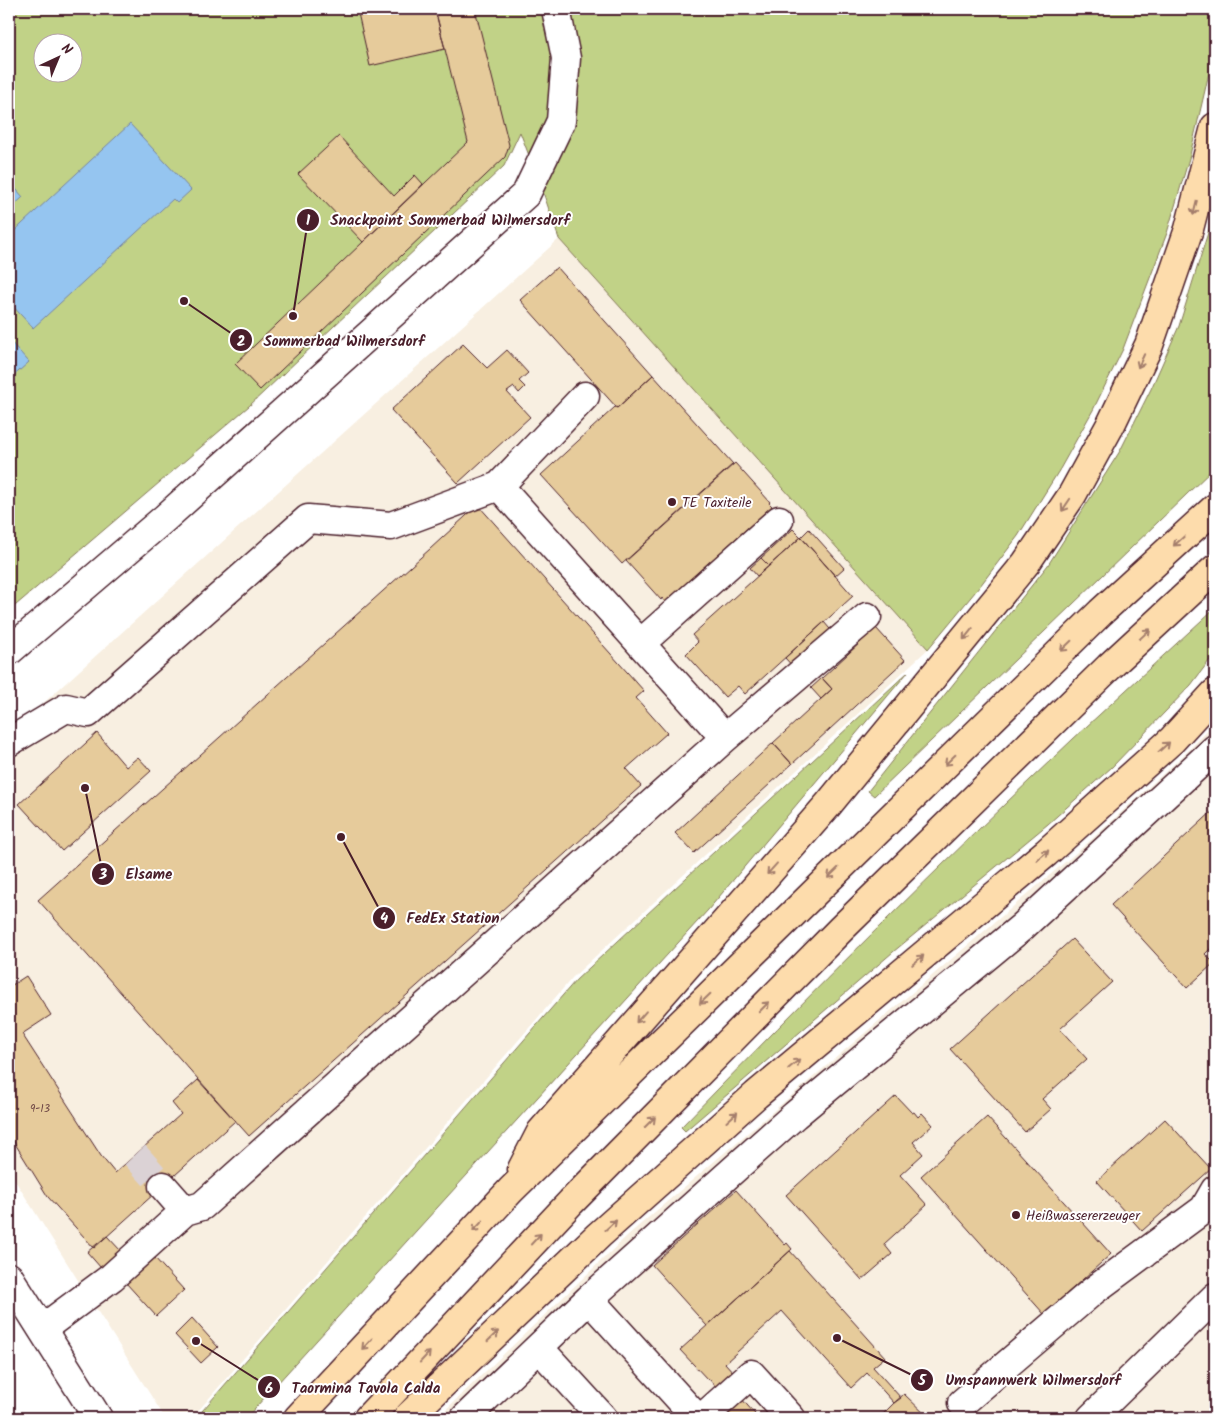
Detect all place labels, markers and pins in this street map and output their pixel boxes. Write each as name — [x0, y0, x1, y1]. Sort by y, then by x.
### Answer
callout: Snackpoint Sommerbad Wilmersdorf — [295, 205, 580, 235]
callout: Sommerbad Wilmersdorf — [229, 325, 435, 355]
place label: TE Taxiteile — [682, 492, 752, 514]
marker: TE Taxiteile — [666, 496, 678, 508]
callout: Elsame — [91, 859, 182, 889]
callout: FedEx Station — [371, 903, 509, 933]
place label: Heißwassererzeuger — [1026, 1205, 1141, 1227]
marker: Heißwassererzeuger — [1010, 1209, 1022, 1221]
callout: Umspannwerk Wilmersdorf — [910, 1365, 1130, 1395]
callout: Taormina Tavola Calda — [256, 1372, 450, 1402]

